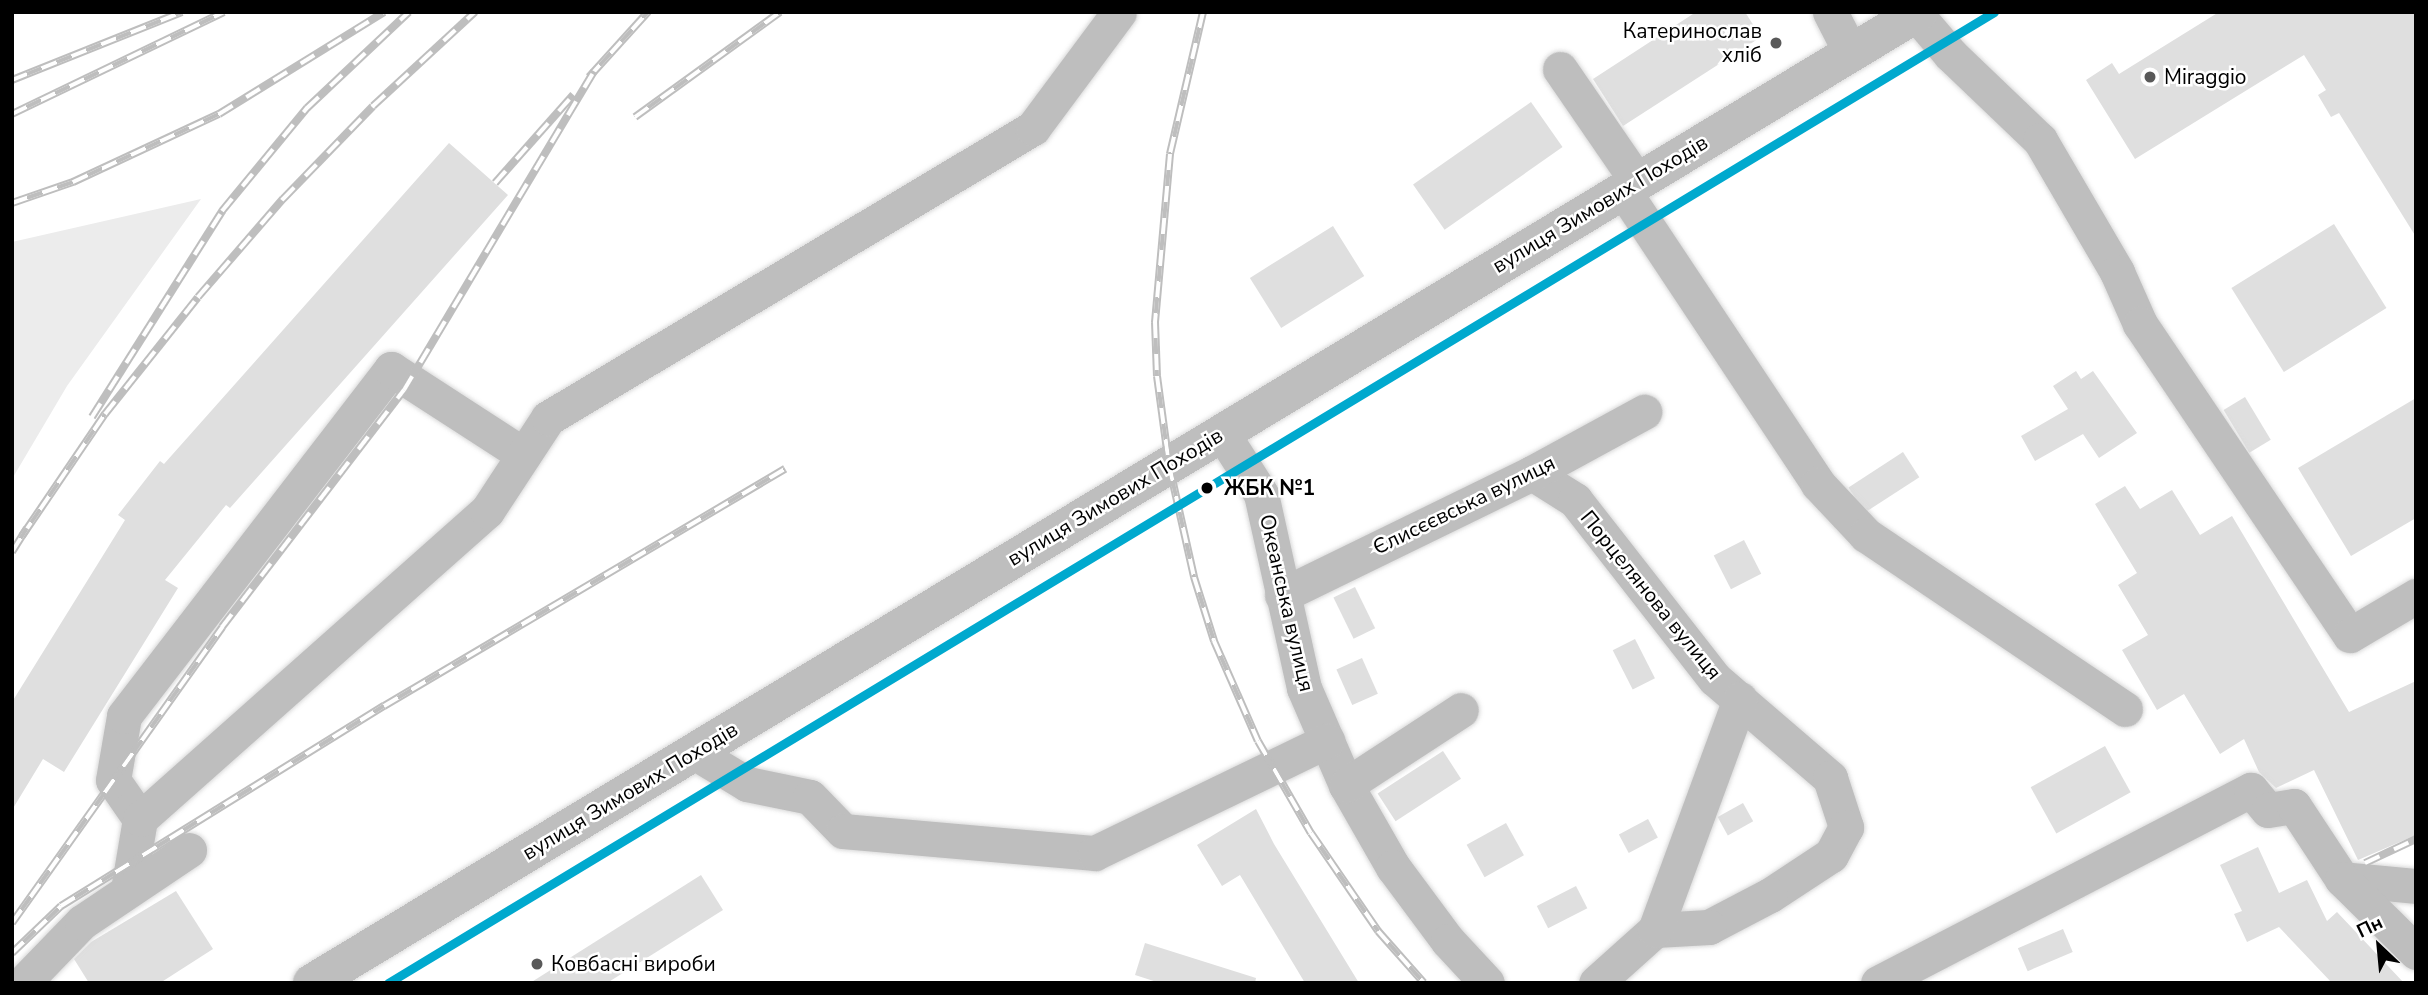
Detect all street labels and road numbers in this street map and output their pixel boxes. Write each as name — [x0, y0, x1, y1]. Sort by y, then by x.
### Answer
street label: вулиця Зимових Походів — [1488, 130, 1712, 278]
street label: вулиця Зимових Походів — [1003, 423, 1227, 571]
street label: Єлисєєвська вулиця — [1369, 450, 1559, 560]
street label: Порцелянова вулиця — [1575, 505, 1727, 685]
street label: Океанська вулиця — [1254, 512, 1320, 694]
street label: вулиця Зимових Походів — [518, 717, 742, 865]

